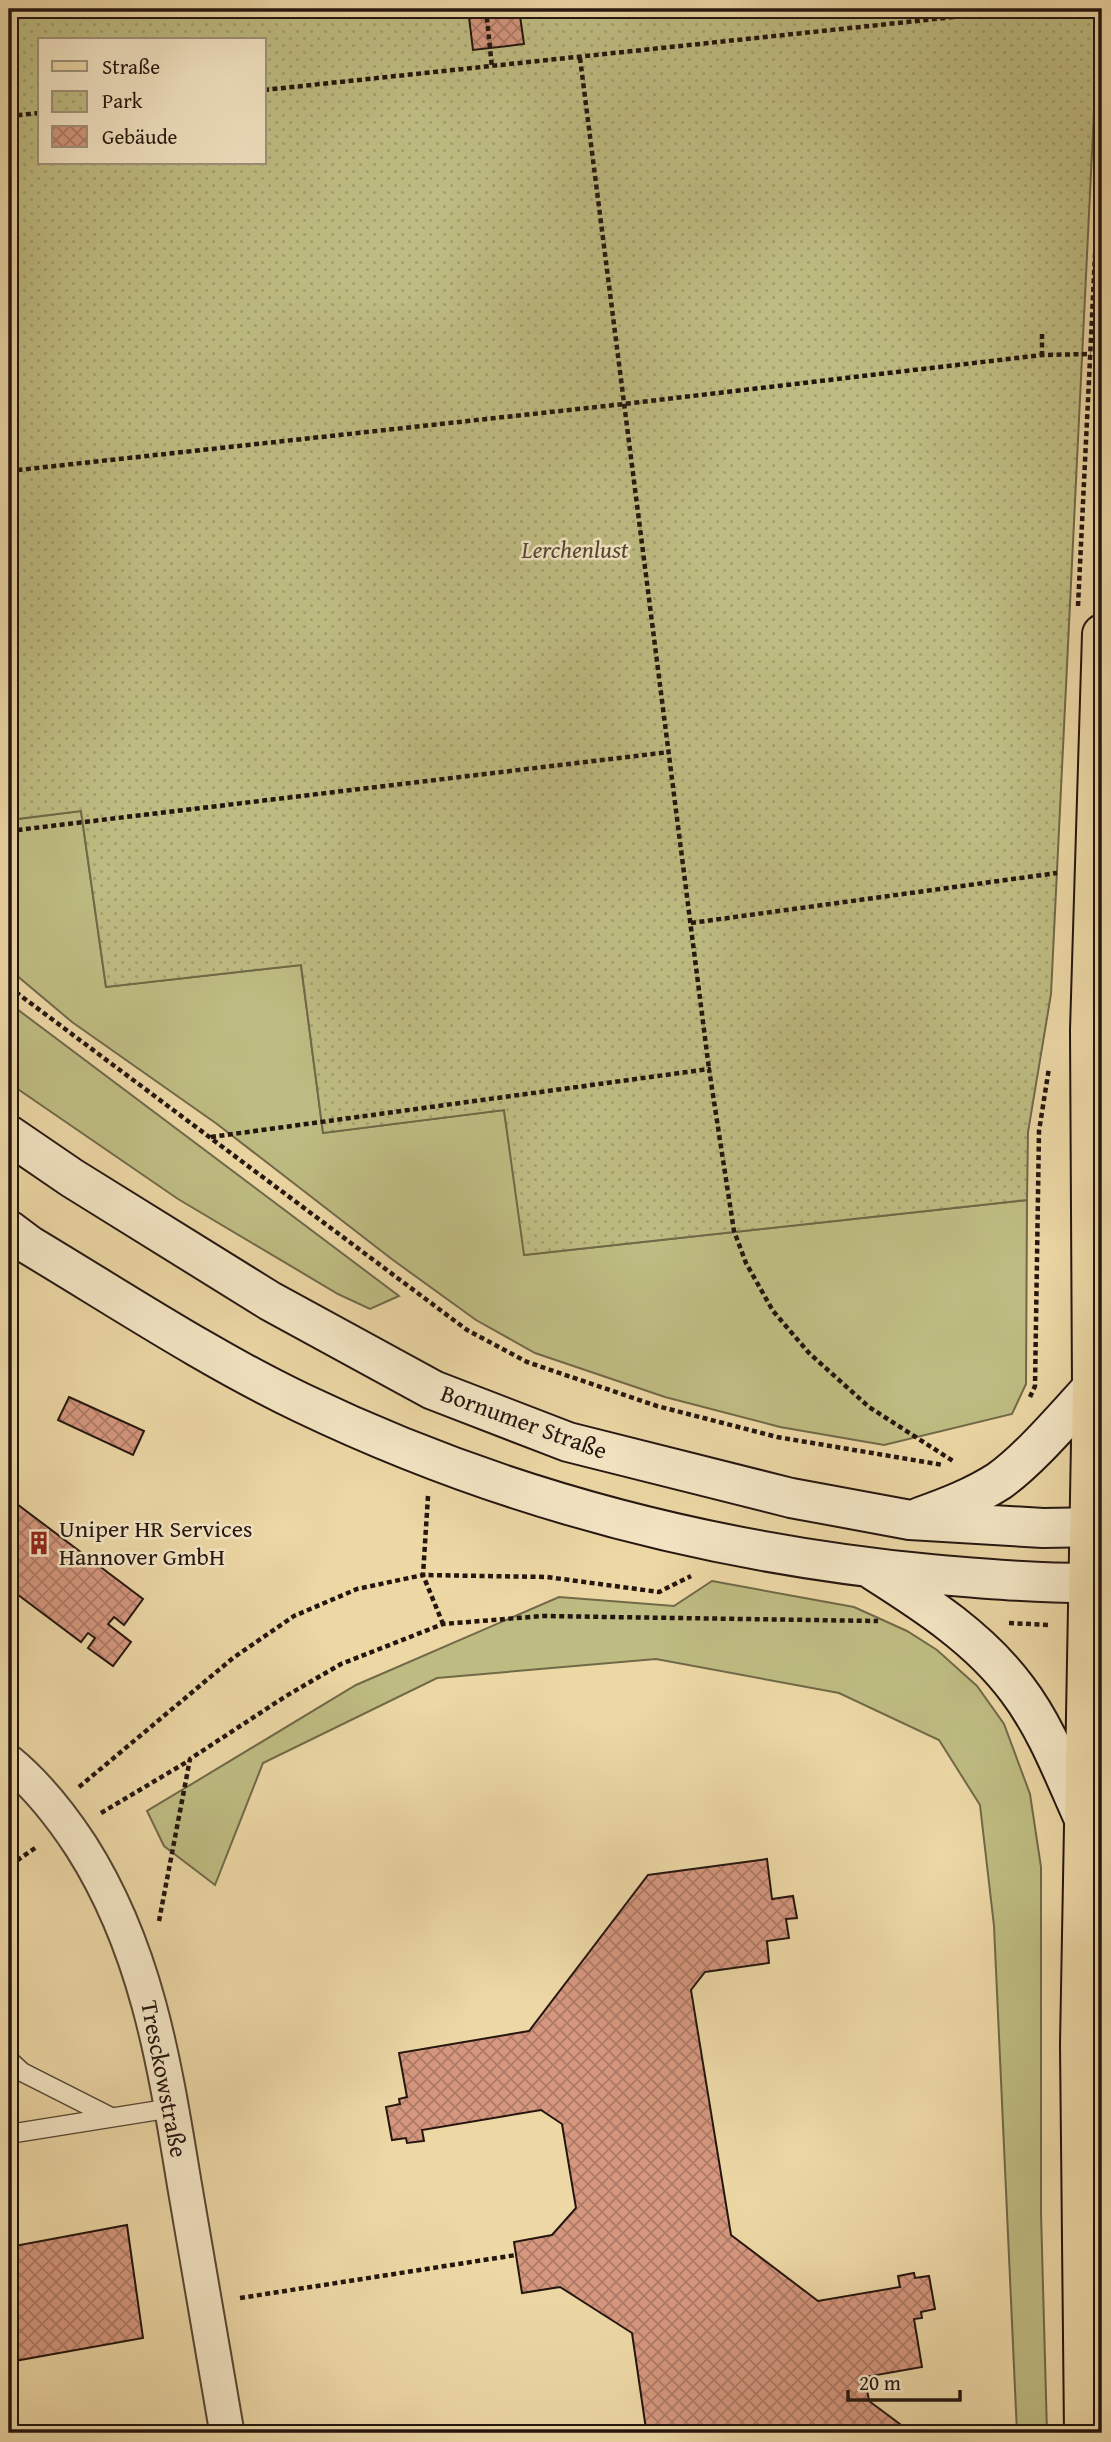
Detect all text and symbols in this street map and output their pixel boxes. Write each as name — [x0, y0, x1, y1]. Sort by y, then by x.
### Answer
legend — [38, 38, 266, 164]
text: Straße — [102, 51, 160, 82]
text: Park — [102, 85, 143, 116]
text: Gebäude — [102, 121, 178, 152]
park label: Lerchenlust — [521, 532, 629, 567]
street label: Bornumer Straße — [436, 1375, 612, 1468]
place label: Uniper HR Services Hannover GmbH — [59, 1511, 252, 1574]
building icon: Uniper HR Services Hannover GmbH — [25, 1529, 53, 1557]
street label: Tresckowstraße — [132, 1998, 197, 2160]
scale bar — [848, 2358, 960, 2402]
text: 20 m — [859, 2367, 901, 2398]

